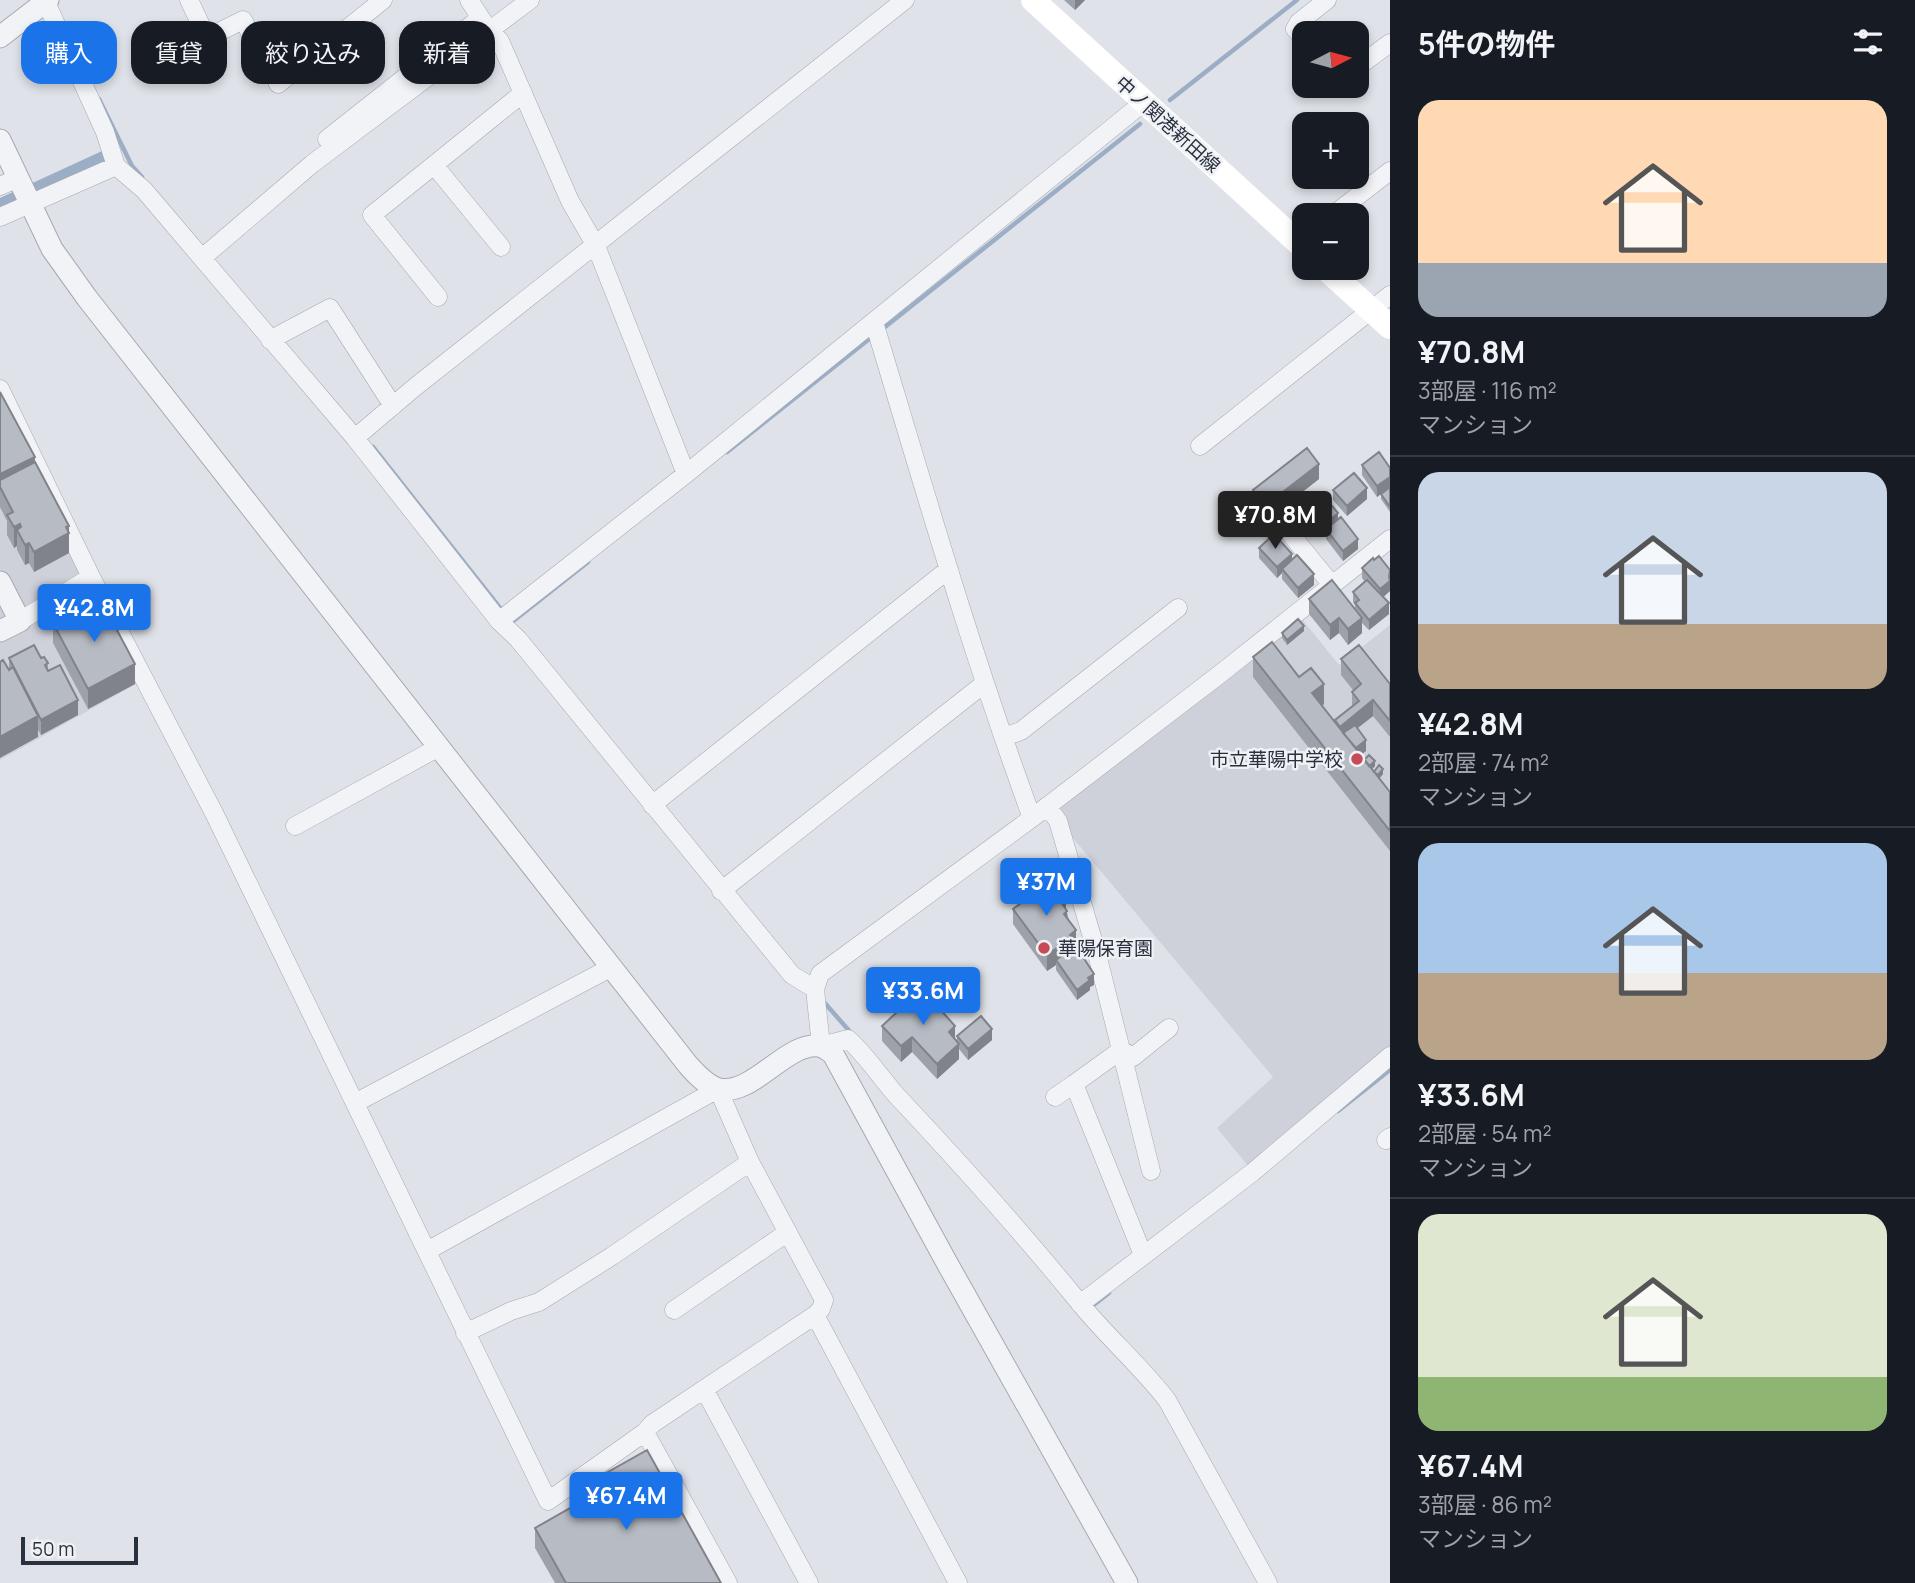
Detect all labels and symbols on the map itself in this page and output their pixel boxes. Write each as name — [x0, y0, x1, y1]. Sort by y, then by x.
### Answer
north arrow — [1292, 21, 1368, 98]
street label: 中ノ関港新田線 — [1110, 70, 1226, 178]
pin: ¥70.8M — [1218, 491, 1332, 551]
pin: ¥42.8M — [37, 584, 151, 644]
place label: 市立華陽中学校 — [1210, 746, 1343, 772]
marker: 市立華陽中学校 — [1349, 751, 1365, 767]
pin: ¥37M — [1005, 858, 1087, 918]
place label: 華陽保育園 — [1058, 935, 1153, 961]
marker: 華陽保育園 — [1036, 940, 1052, 956]
pin: ¥33.6M — [866, 968, 980, 1027]
pin: ¥67.4M — [569, 1472, 683, 1532]
scale bar — [21, 1534, 138, 1566]

